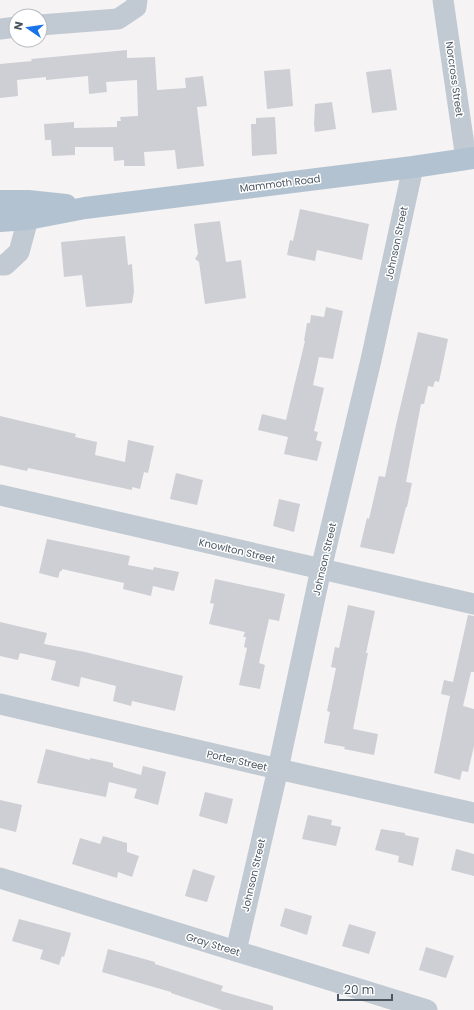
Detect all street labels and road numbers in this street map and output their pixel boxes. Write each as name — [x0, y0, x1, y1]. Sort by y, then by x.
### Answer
street label: Norcross Street — [442, 41, 467, 118]
street label: Mammoth Road — [239, 171, 321, 196]
street label: Johnson Street — [381, 205, 412, 281]
street label: Johnson Street — [309, 521, 340, 597]
street label: Knowlton Street — [197, 534, 277, 567]
street label: Porter Street — [205, 746, 269, 775]
street label: Johnson Street — [238, 837, 269, 913]
street label: Gray Street — [184, 929, 242, 960]

